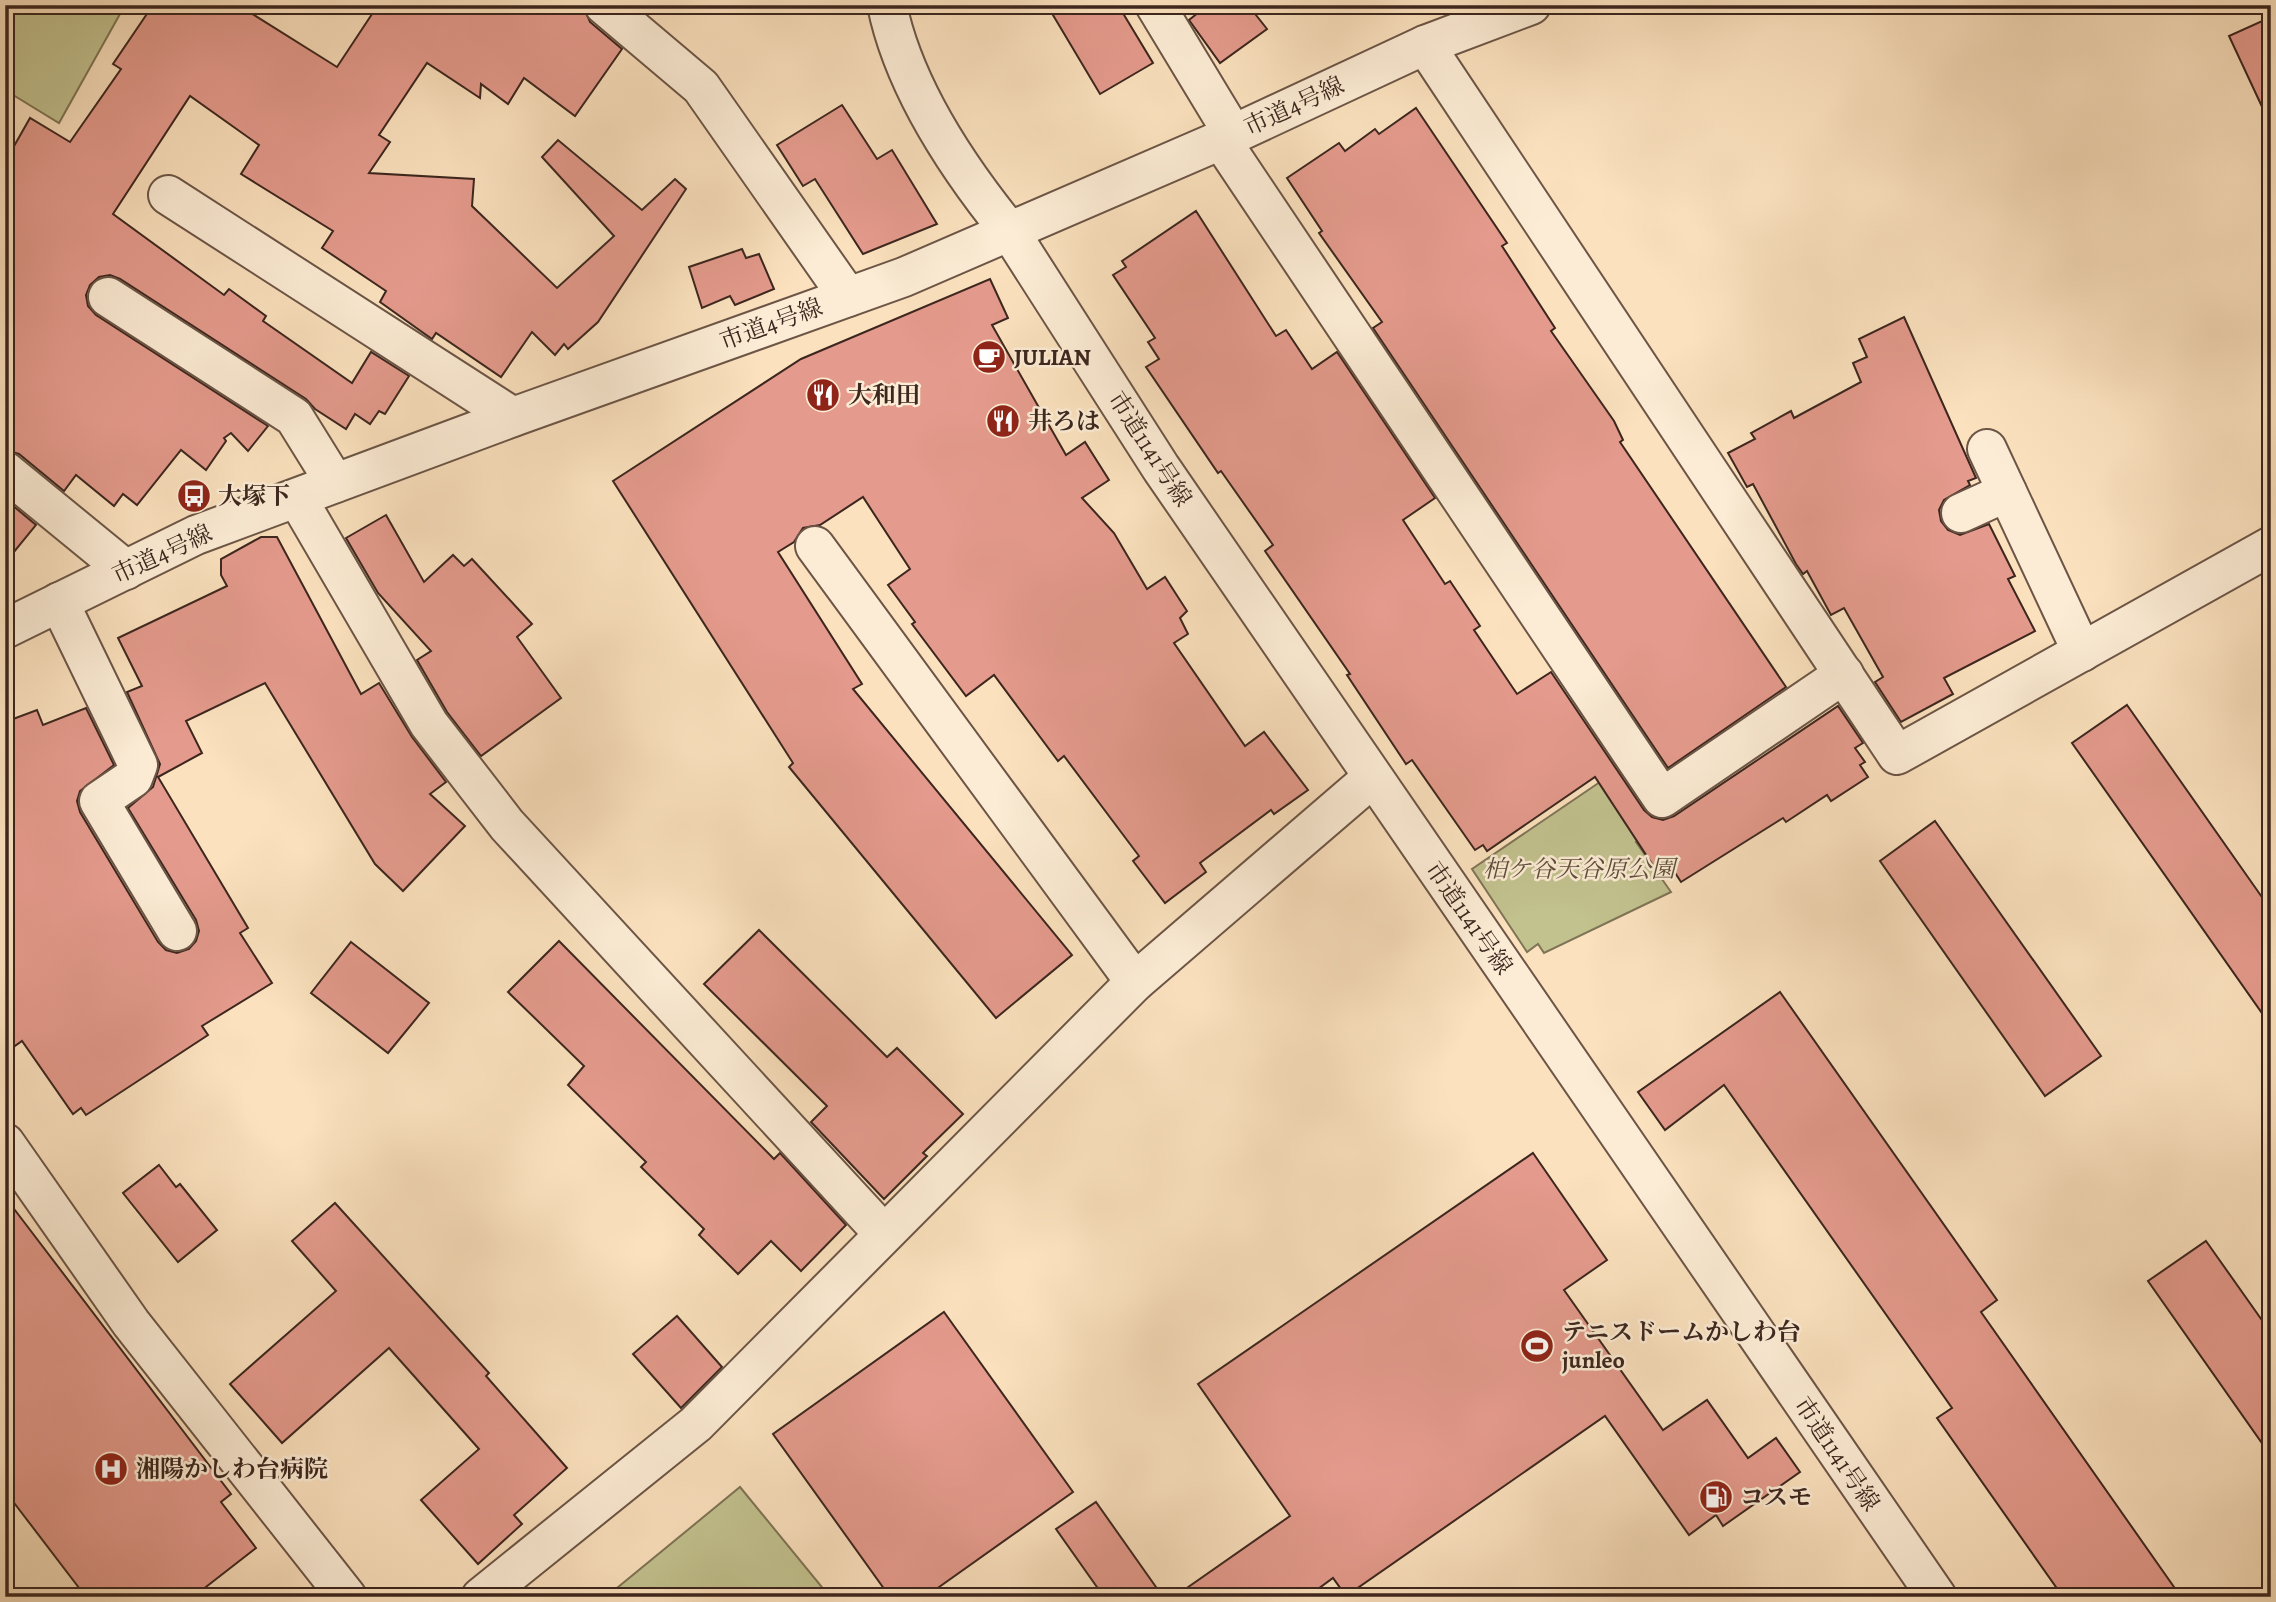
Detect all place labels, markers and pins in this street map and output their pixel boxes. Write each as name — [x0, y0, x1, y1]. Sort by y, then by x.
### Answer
cafe icon: JULIAN — [970, 338, 1008, 376]
place label: JULIAN — [1014, 341, 1092, 373]
restaurant icon: 大和田 — [804, 376, 842, 414]
place label: 大和田 — [848, 379, 920, 411]
restaurant icon: 井ろは — [984, 402, 1022, 440]
place label: 井ろは — [1028, 405, 1100, 437]
bus stop icon: 大塚下 — [175, 477, 213, 515]
place label: 大塚下 — [218, 480, 290, 512]
place label: テニスドームかしわ台 junleo — [1562, 1316, 1801, 1376]
sports icon: テニスドームかしわ台 junleo — [1518, 1327, 1556, 1365]
hospital icon: 湘陽かしわ台病院 — [92, 1450, 130, 1488]
place label: 湘陽かしわ台病院 — [136, 1453, 328, 1485]
fuel station icon: コスモ — [1697, 1478, 1735, 1516]
place label: コスモ — [1740, 1481, 1812, 1513]

